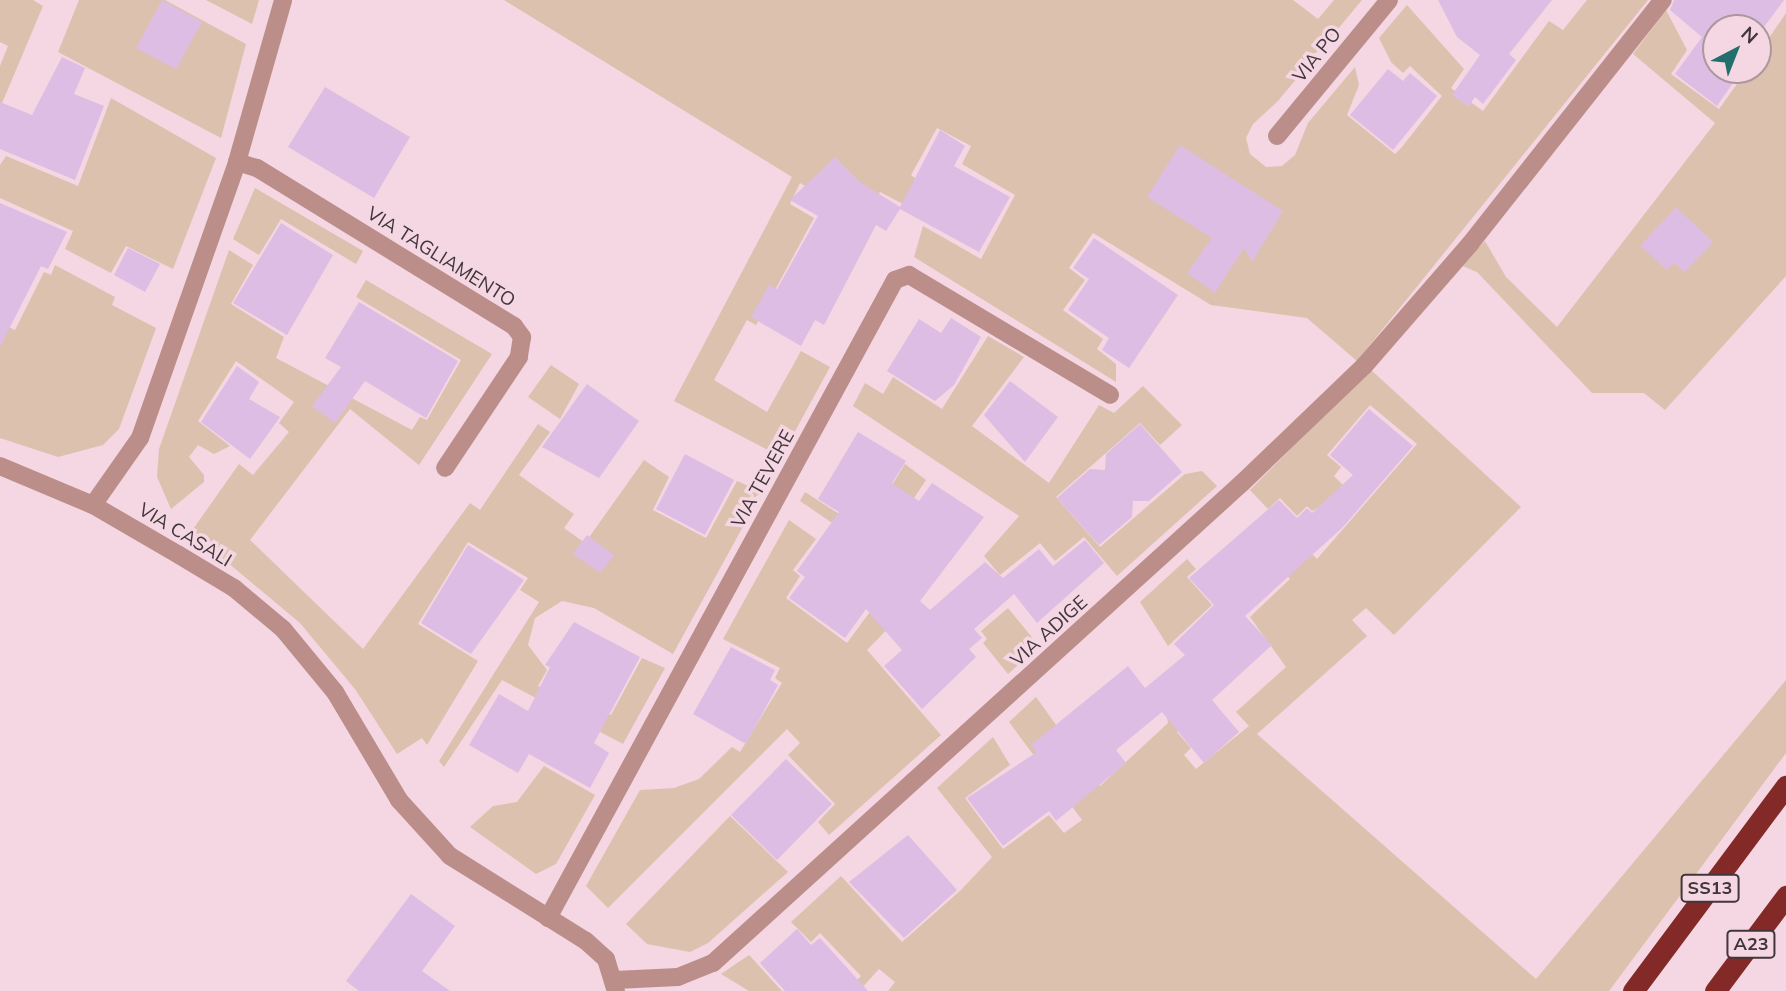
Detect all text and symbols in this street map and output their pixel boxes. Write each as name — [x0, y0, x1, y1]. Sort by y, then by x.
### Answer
north arrow — [1702, 14, 1772, 84]
text: N — [1736, 21, 1763, 49]
street label: VIA PO — [1288, 23, 1346, 87]
street label: VIA TAGLIAMENTO — [362, 202, 520, 312]
street label: VIA TEVERE — [727, 426, 799, 532]
street label: VIA CASALI — [134, 498, 236, 572]
street label: VIA ADIGE — [1006, 591, 1092, 671]
road number: SS13 — [1680, 874, 1740, 903]
road number: A23 — [1725, 930, 1777, 959]

